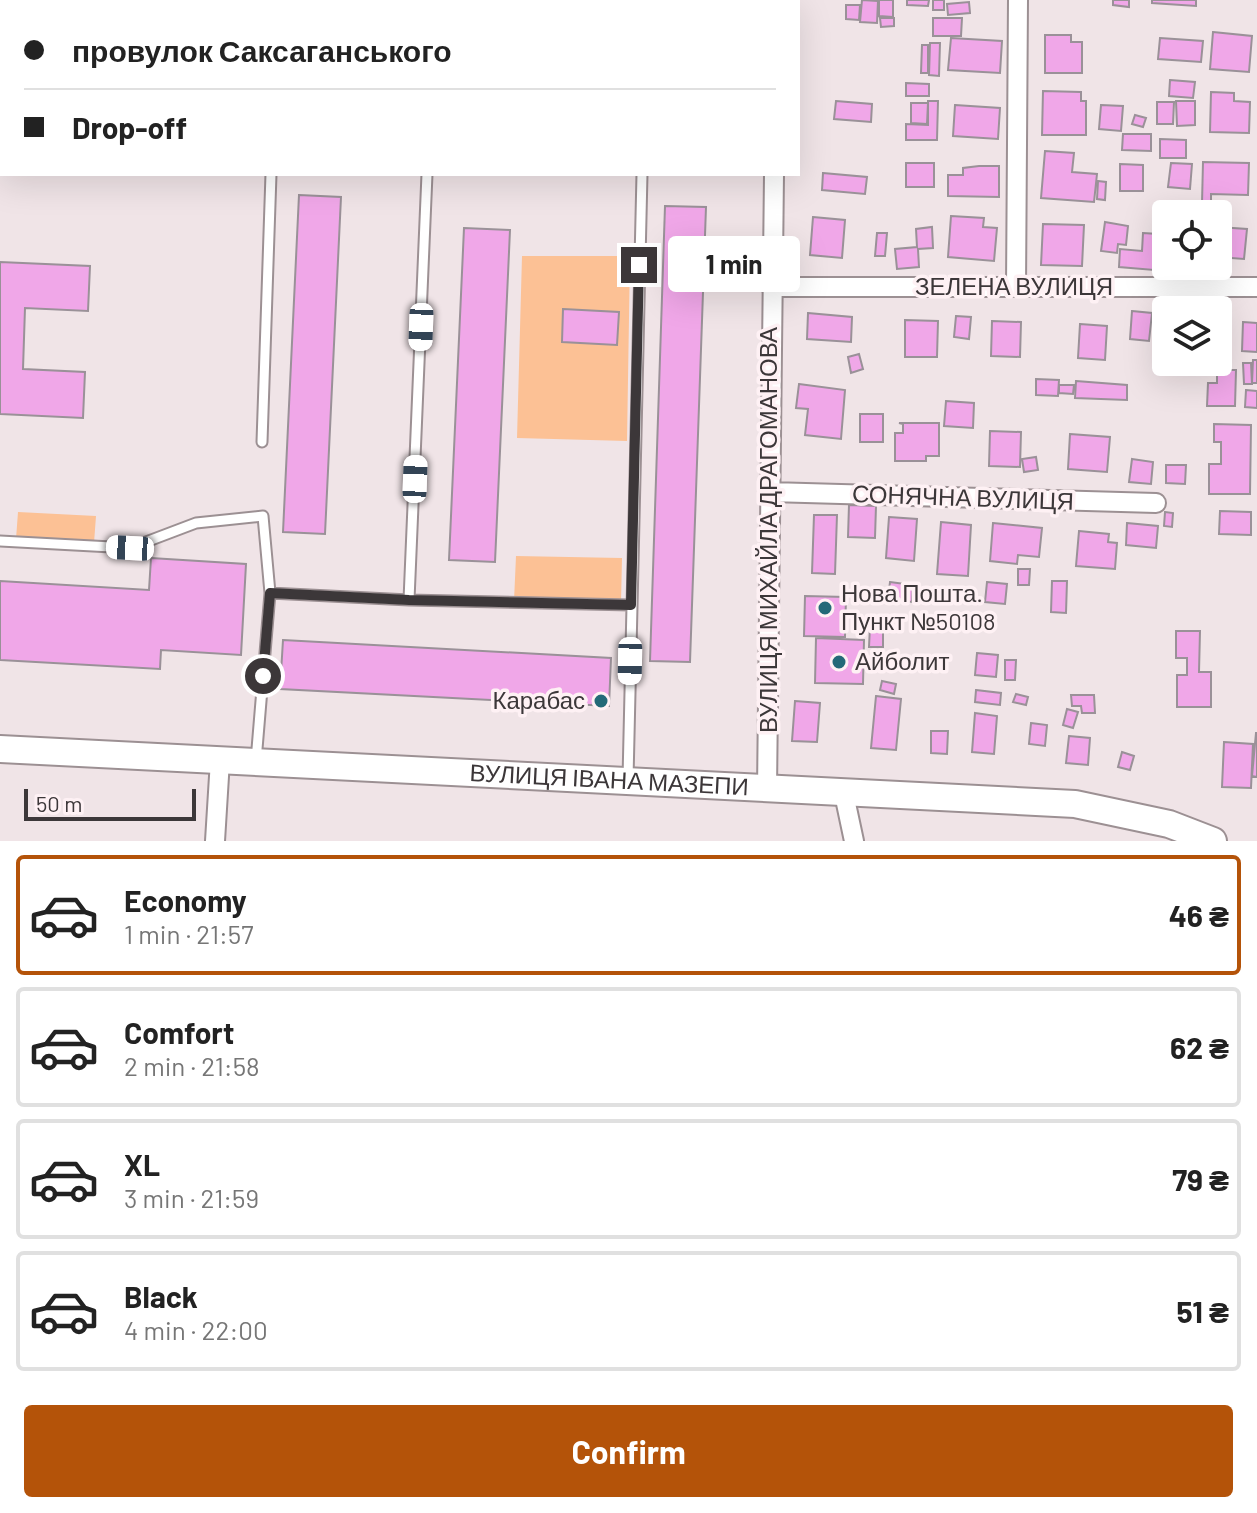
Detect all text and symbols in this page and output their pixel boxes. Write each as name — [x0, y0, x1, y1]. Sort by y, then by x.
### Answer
text: провулок Саксаганського — [72, 32, 452, 68]
text: Drop-off — [72, 109, 187, 145]
map controls — [1152, 200, 1232, 376]
button: locate — [1152, 200, 1232, 280]
callout: 1 min — [667, 237, 799, 293]
route end — [621, 247, 657, 283]
text: 1 min — [706, 248, 762, 279]
street label: ЗЕЛЕНА ВУЛИЦЯ — [915, 271, 1113, 300]
button: layers — [1152, 296, 1232, 376]
car — [408, 303, 434, 351]
street label: ВУЛИЦЯ МИХАЙЛА ДРАГОМАНОВА — [753, 327, 782, 733]
car — [402, 455, 428, 503]
street label: СОНЯЧНА ВУЛИЦЯ — [852, 478, 1075, 515]
car — [105, 535, 155, 561]
place label: Нова Пошта. Пункт №50108 — [841, 578, 996, 635]
marker: Нова Пошта. Пункт №50108 — [816, 599, 834, 617]
car — [618, 637, 642, 685]
place label: Айболит — [855, 646, 949, 675]
marker: Айболит — [830, 653, 848, 671]
route start — [245, 658, 281, 694]
place label: Карабас — [492, 685, 585, 714]
marker: Карабас — [592, 692, 610, 710]
street label: ВУЛИЦЯ ІВАНА МАЗЕПИ — [469, 757, 750, 800]
scale bar — [24, 785, 196, 821]
text: 50 m — [36, 790, 82, 816]
icon: car — [28, 879, 100, 951]
text: Economy — [124, 882, 247, 918]
text: 46 ₴ — [1169, 897, 1229, 933]
text: 1 min · 21:57 — [124, 918, 253, 949]
icon: car — [28, 1011, 100, 1083]
text: Comfort — [124, 1014, 234, 1050]
text: 62 ₴ — [1170, 1029, 1229, 1065]
text: 2 min · 21:58 — [124, 1050, 260, 1081]
icon: car — [28, 1143, 100, 1215]
text: XL — [124, 1146, 160, 1182]
text: 79 ₴ — [1172, 1161, 1229, 1197]
text: 3 min · 21:59 — [124, 1182, 259, 1213]
icon: car — [28, 1275, 100, 1347]
text: Black — [124, 1278, 198, 1314]
text: 51 ₴ — [1177, 1293, 1229, 1329]
text: 4 min · 22:00 — [124, 1314, 268, 1345]
button: Confirm — [24, 1405, 1233, 1497]

